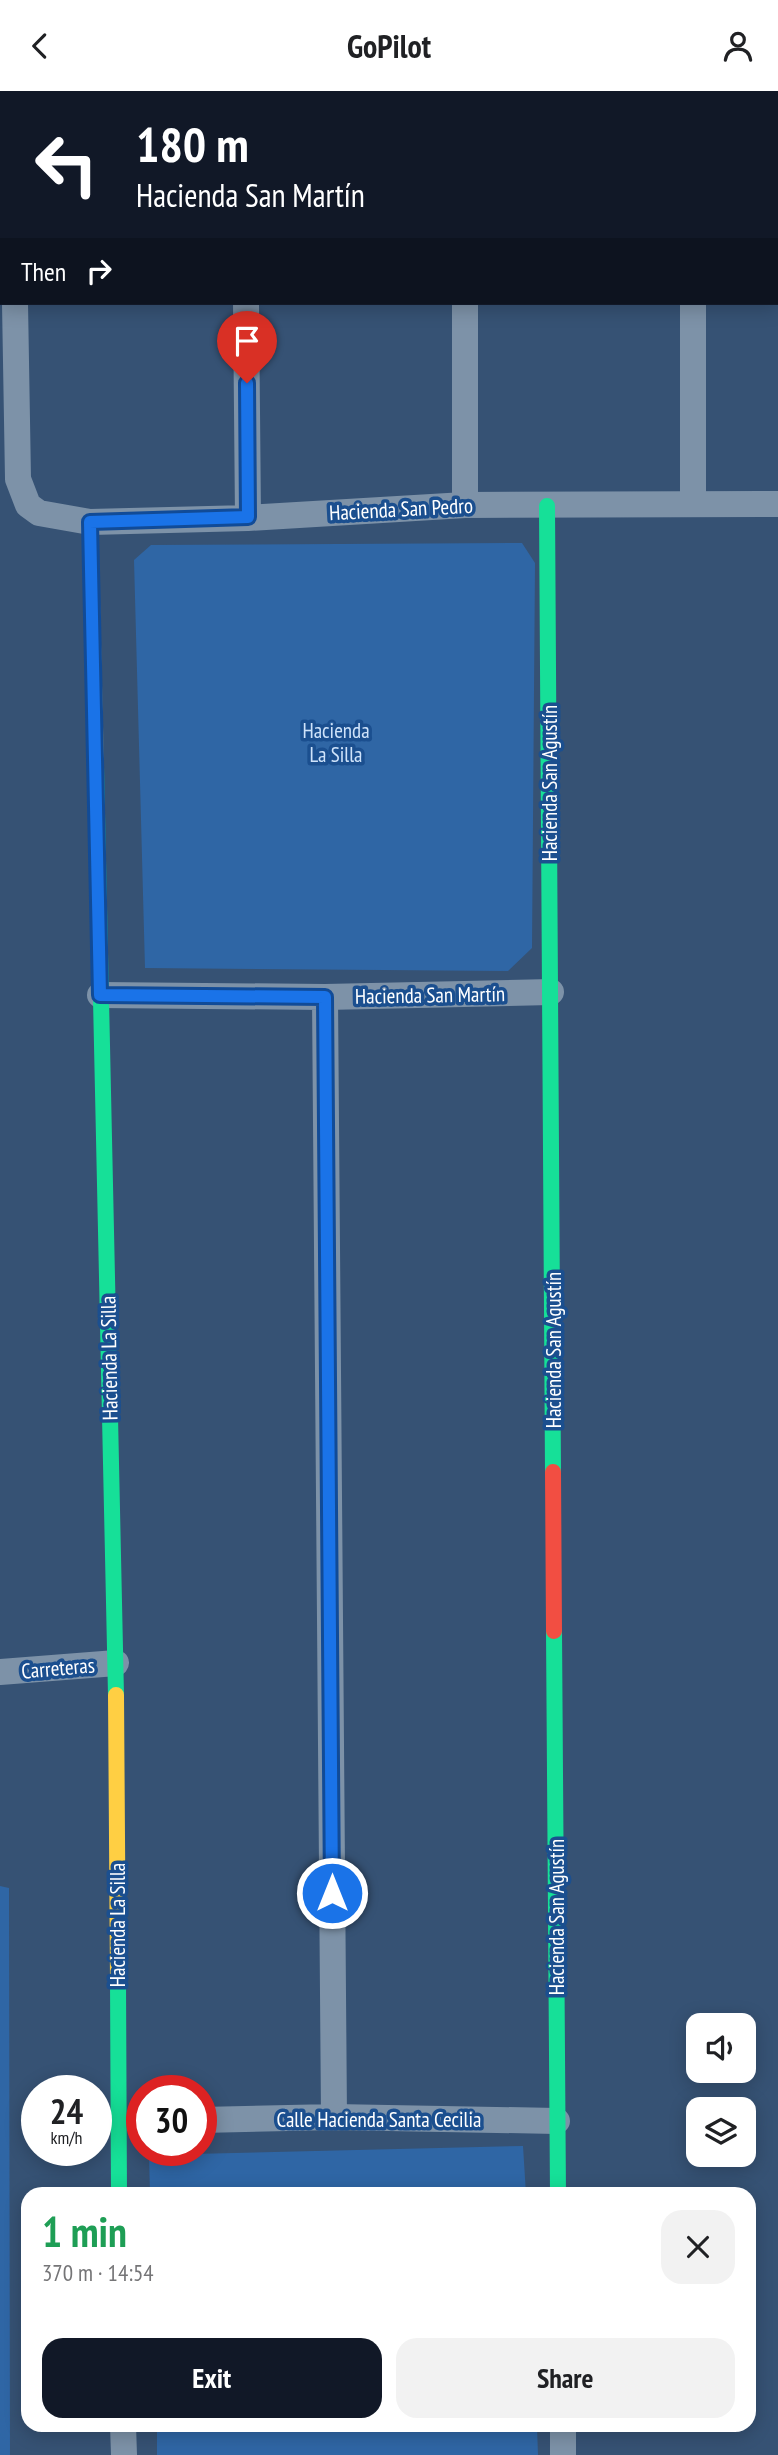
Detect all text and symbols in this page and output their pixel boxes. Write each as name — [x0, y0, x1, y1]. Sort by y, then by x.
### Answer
text: GoPilot — [347, 25, 431, 67]
icon: back — [21, 27, 59, 65]
icon: person — [719, 27, 757, 65]
text: 180 m — [136, 112, 249, 176]
icon: left — [21, 119, 112, 210]
text: Hacienda San Martín — [136, 174, 365, 216]
icon: right — [80, 252, 118, 290]
text: Then — [21, 255, 66, 288]
pin — [217, 311, 277, 383]
icon: arrive — [228, 322, 266, 360]
street label: Hacienda San Pedro — [328, 492, 474, 526]
street label: Hacienda San Agustín — [536, 705, 563, 861]
park label: Hacienda La Silla — [302, 717, 370, 768]
street label: Hacienda San Martín — [355, 980, 505, 1010]
street label: Hacienda San Agustín — [540, 1272, 567, 1428]
street label: Hacienda La Silla — [94, 1296, 124, 1420]
street label: Carreteras — [20, 1651, 96, 1685]
street label: Hacienda San Agustín — [543, 1839, 570, 1995]
position arrow — [295, 1856, 369, 1930]
street label: Hacienda La Silla — [104, 1863, 131, 1987]
map controls — [686, 2013, 756, 2167]
button: sound — [686, 2013, 756, 2083]
speed limit sign: 30 — [126, 2075, 217, 2166]
text: 24 — [50, 2088, 83, 2134]
button: layers — [686, 2097, 756, 2167]
street label: Calle Hacienda Santa Cecilia — [277, 2106, 481, 2133]
text: km/h — [51, 2126, 82, 2149]
text: 1 min — [42, 2204, 127, 2259]
button: close — [661, 2210, 735, 2284]
text: 370 m · 14:54 — [42, 2258, 154, 2287]
button: Exit — [42, 2338, 382, 2418]
button: Share — [396, 2338, 735, 2418]

